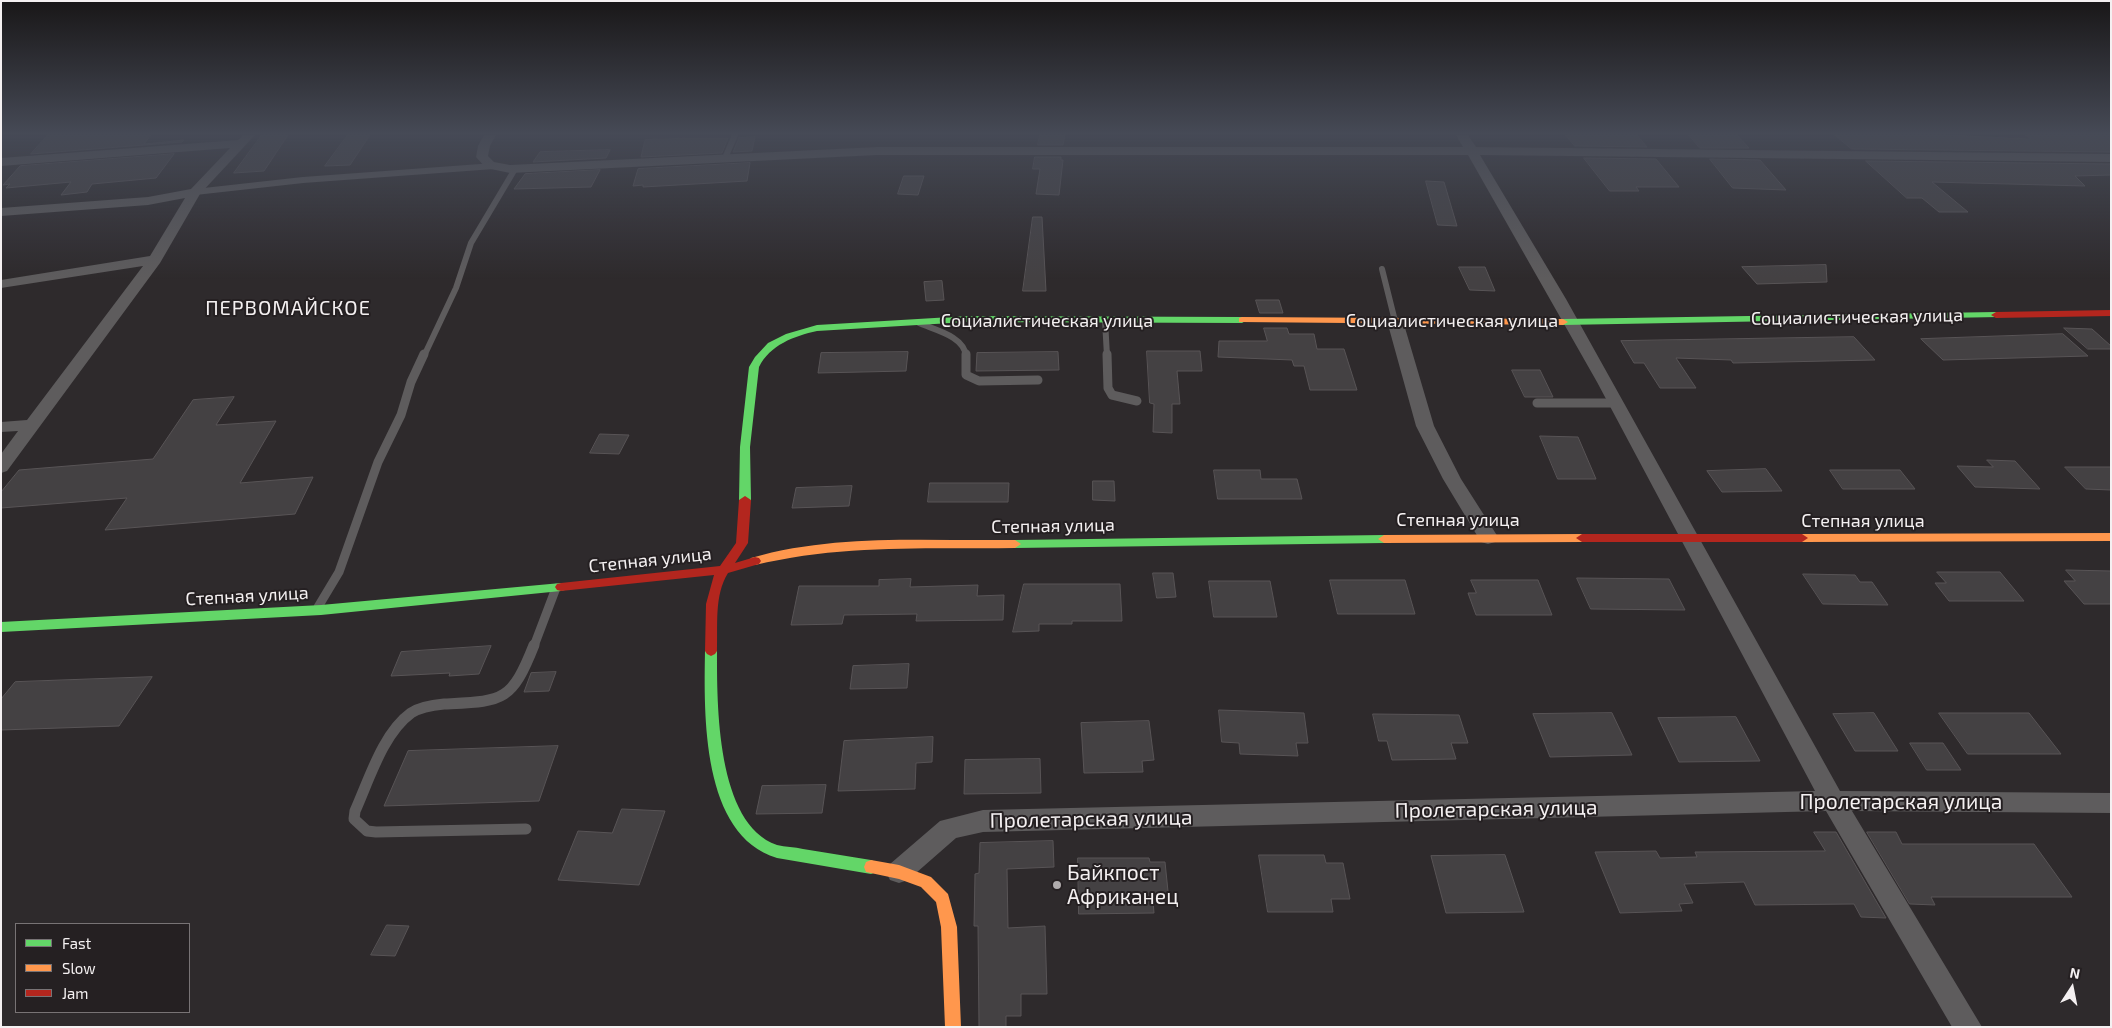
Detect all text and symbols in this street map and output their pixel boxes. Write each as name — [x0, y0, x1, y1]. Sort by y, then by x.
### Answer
district label: ПЕРВОМАЙСКОЕ — [204, 296, 372, 320]
street label: Социалистическая улица — [1751, 304, 1963, 330]
street label: Социалистическая улица — [941, 310, 1153, 332]
street label: Социалистическая улица — [1346, 310, 1558, 332]
street label: Степная улица — [1396, 509, 1520, 531]
street label: Степная улица — [1801, 510, 1925, 532]
street label: Степная улица — [991, 514, 1115, 538]
street label: Степная улица — [587, 543, 713, 577]
street label: Степная улица — [185, 582, 309, 610]
street label: Пролетарская улица — [1800, 789, 2002, 815]
street label: Пролетарская улица — [1394, 795, 1598, 823]
street label: Пролетарская улица — [989, 805, 1193, 833]
place label: Байкпост Африканец — [1067, 860, 1179, 910]
marker: Байкпост Африканец — [1051, 879, 1063, 891]
legend — [15, 923, 190, 1013]
text: Fast — [62, 934, 91, 952]
text: Slow — [62, 959, 96, 977]
north arrow — [2047, 963, 2097, 1013]
text: N — [2068, 963, 2082, 982]
text: Jam — [62, 984, 88, 1002]

